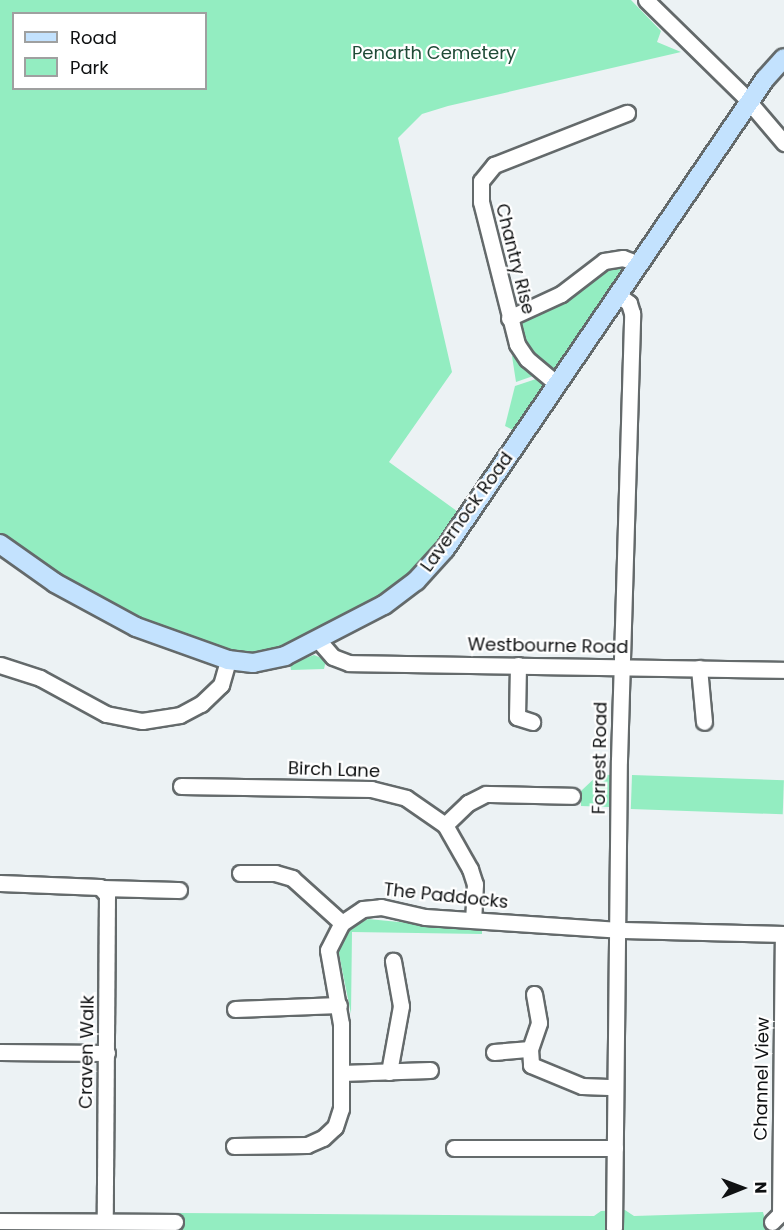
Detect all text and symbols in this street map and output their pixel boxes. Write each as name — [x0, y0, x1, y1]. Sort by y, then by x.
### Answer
legend — [12, 12, 207, 90]
text: Road — [70, 25, 117, 50]
park label: Penarth Cemetery — [352, 42, 516, 64]
text: Park — [70, 55, 109, 80]
street label: Chantry Rise — [491, 201, 539, 317]
street label: Lavernock Road — [416, 448, 518, 576]
street label: Westbourne Road — [467, 634, 629, 658]
street label: Forrest Road — [588, 701, 612, 815]
street label: Birch Lane — [288, 758, 380, 782]
street label: The Paddocks — [383, 879, 509, 913]
street label: Craven Walk — [75, 995, 99, 1109]
street label: Channel View — [750, 1017, 774, 1141]
north arrow — [712, 1158, 772, 1218]
text: N — [749, 1181, 772, 1194]

